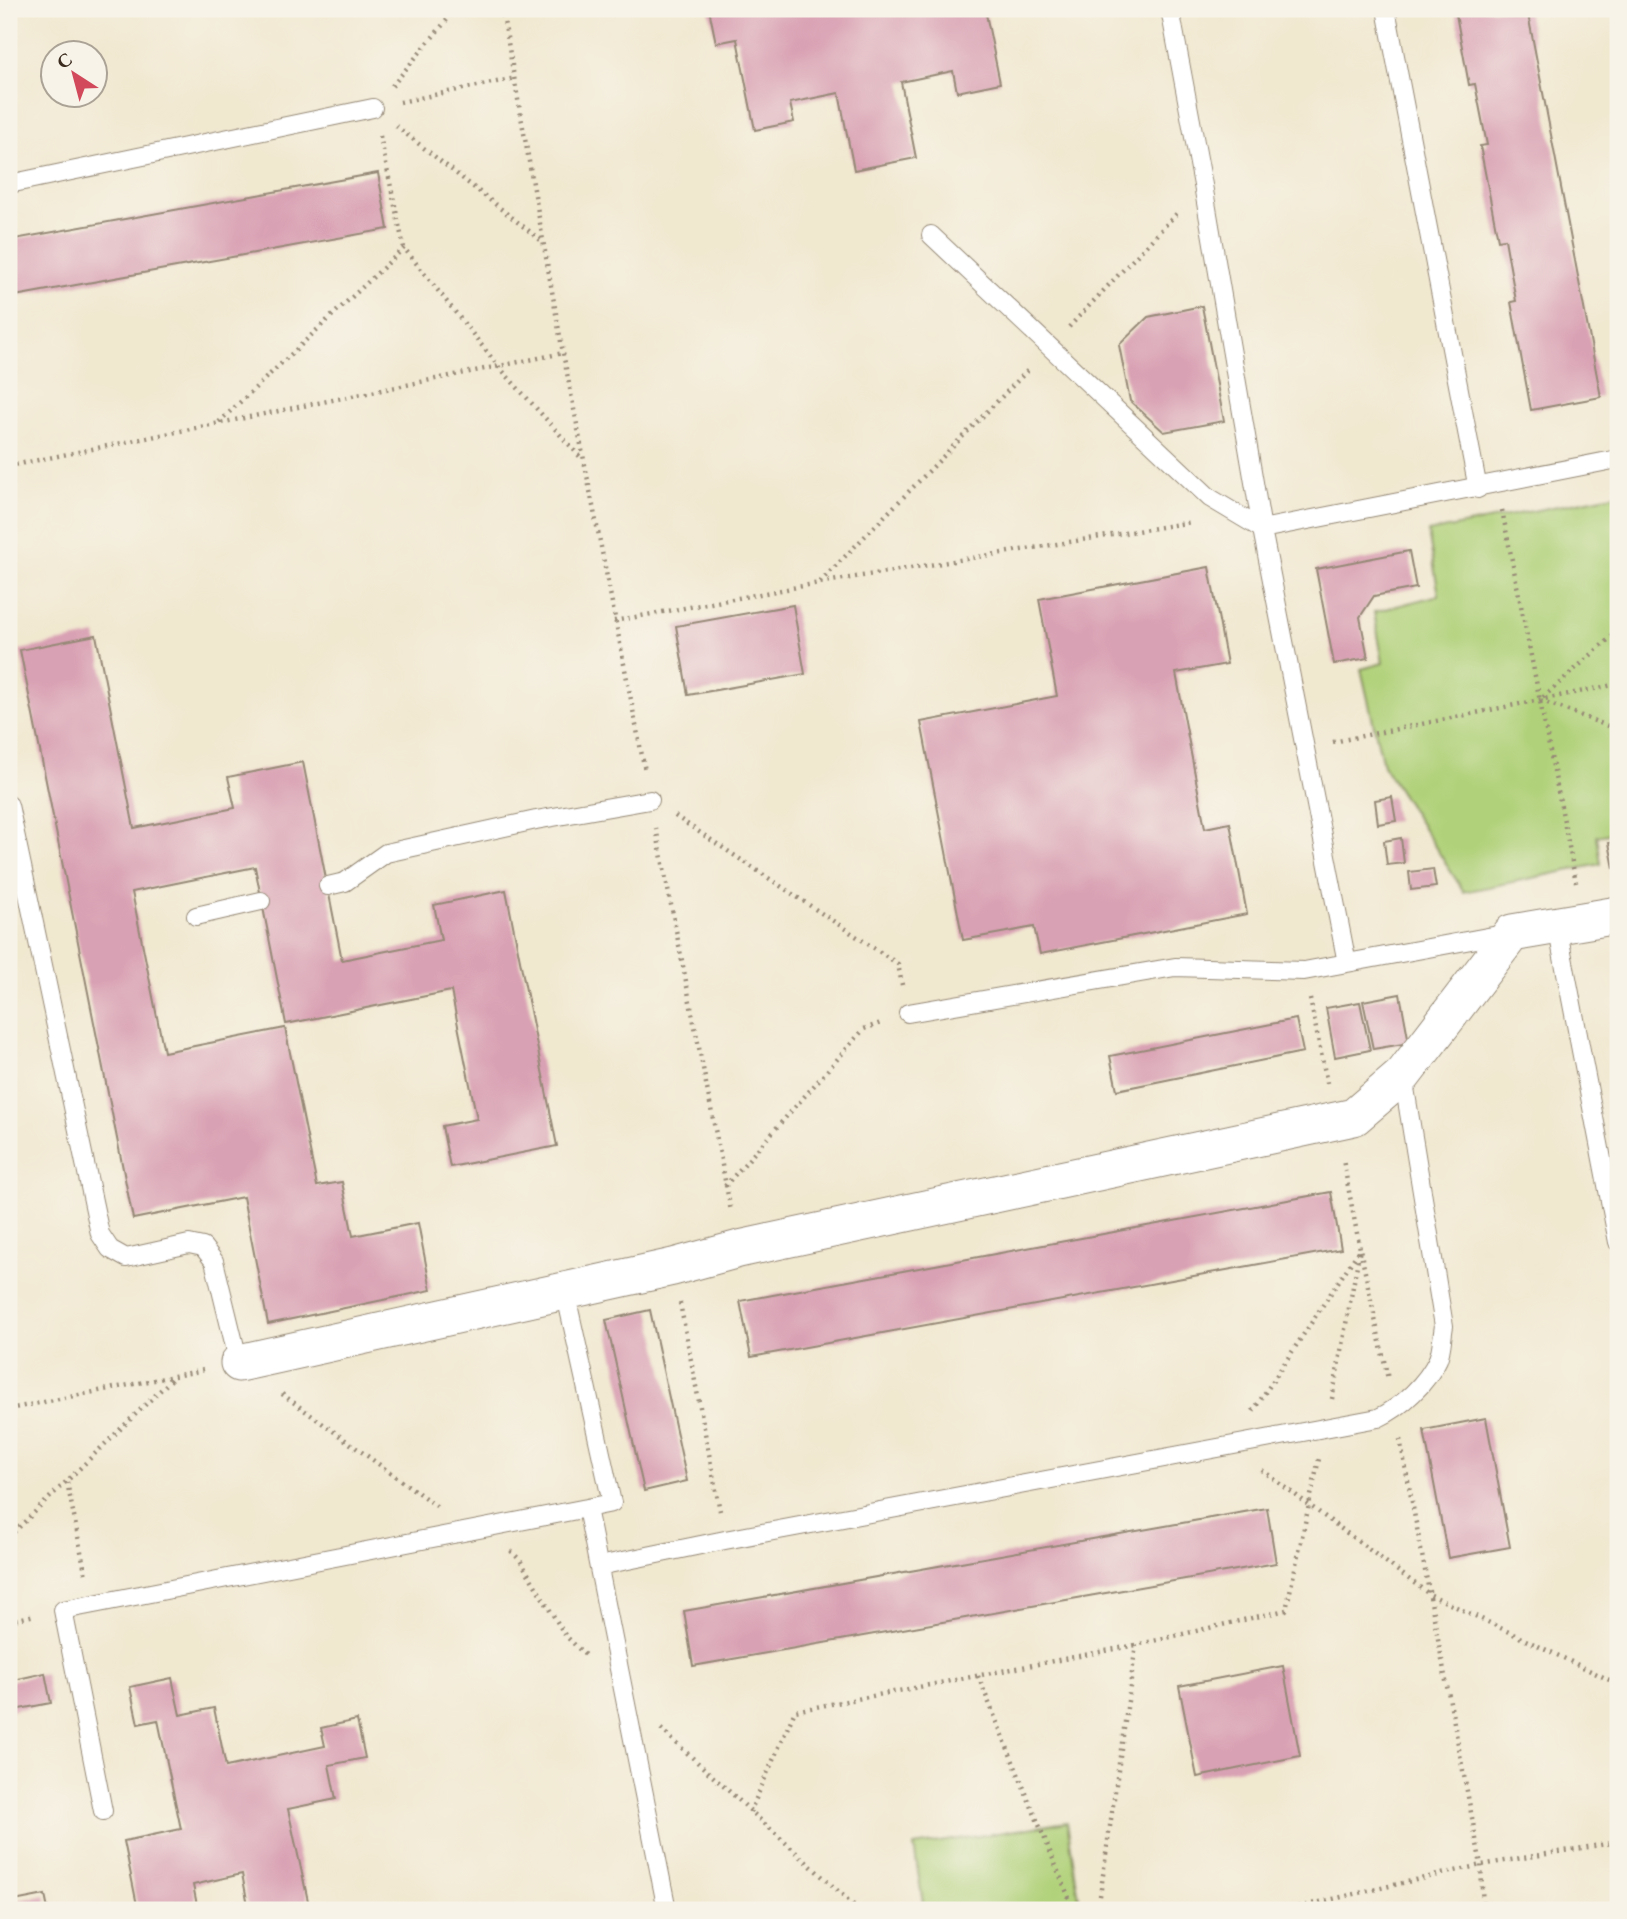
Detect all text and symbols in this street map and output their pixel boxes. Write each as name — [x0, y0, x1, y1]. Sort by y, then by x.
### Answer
north arrow — [38, 38, 108, 108]
text: С — [51, 47, 77, 75]

